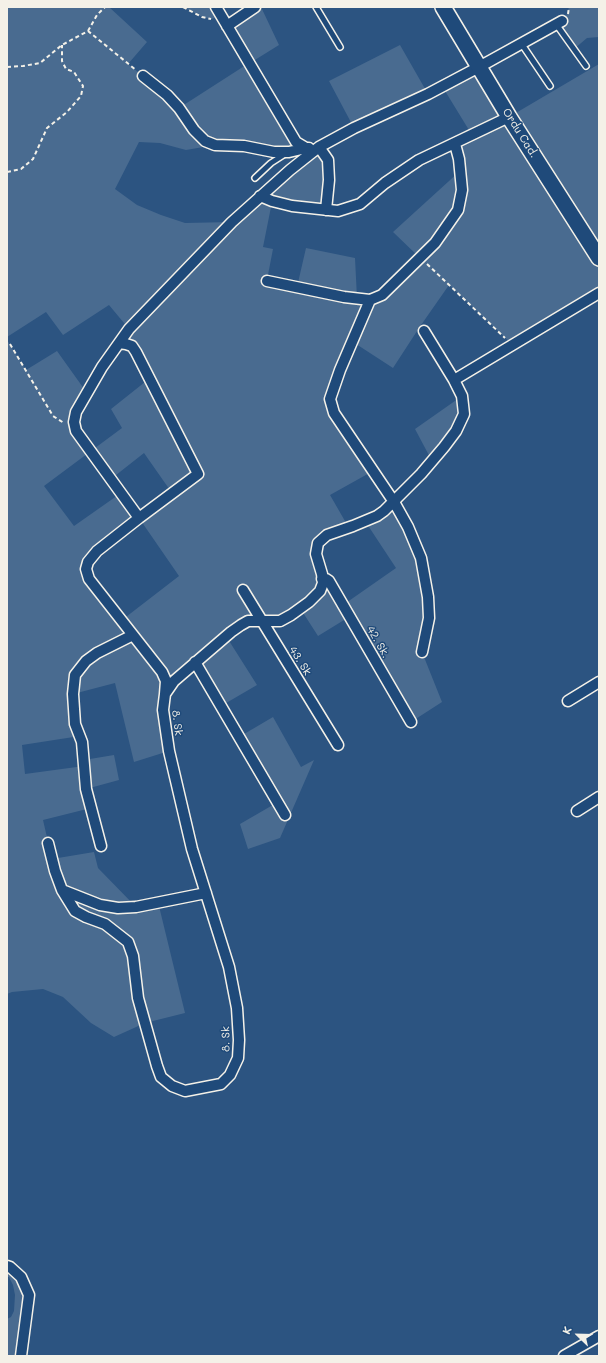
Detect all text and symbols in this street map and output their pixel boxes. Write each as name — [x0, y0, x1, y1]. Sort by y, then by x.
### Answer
street label: Ordu Cad. — [500, 106, 540, 160]
street label: 42. Sk. — [364, 624, 392, 660]
street label: 43. Sk — [286, 644, 314, 678]
street label: 8. Sk — [169, 710, 185, 736]
street label: 8. Sk — [219, 1026, 233, 1052]
north arrow — [558, 1315, 598, 1355]
text: K — [558, 1324, 575, 1336]

